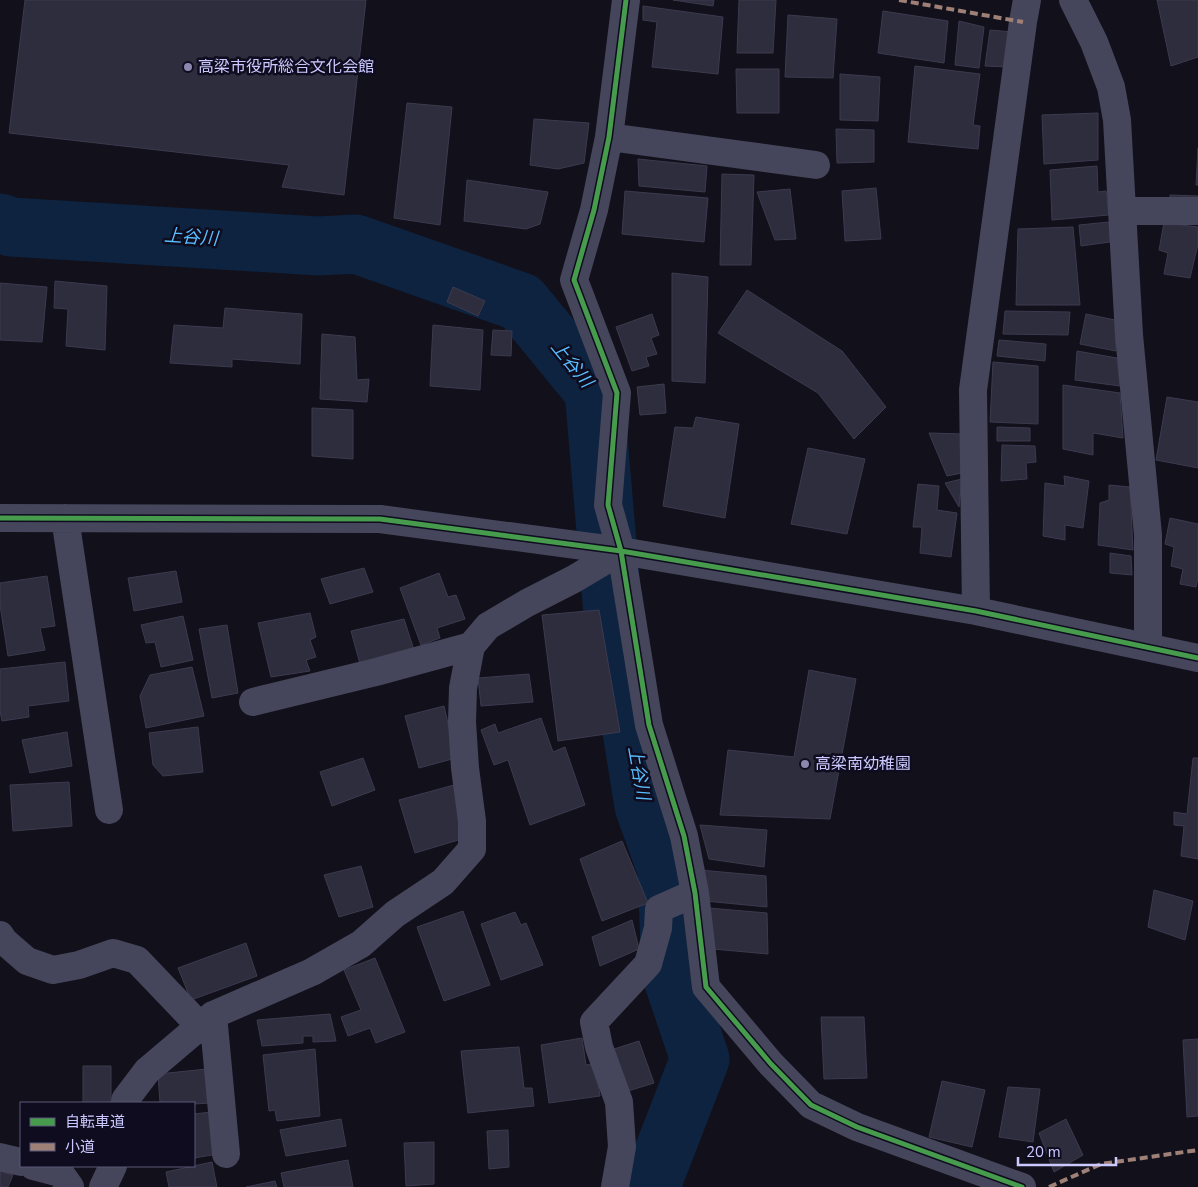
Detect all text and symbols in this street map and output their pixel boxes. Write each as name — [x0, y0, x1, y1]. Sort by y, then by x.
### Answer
place label: 高梁市役所総合文化会館 — [198, 56, 374, 78]
marker: 高梁市役所総合文化会館 — [182, 61, 194, 73]
water label: 上谷川 — [163, 223, 221, 251]
water label: 上谷川 — [546, 335, 600, 394]
water label: 上谷川 — [622, 744, 656, 804]
place label: 高梁南幼稚園 — [815, 753, 911, 775]
marker: 高梁南幼稚園 — [799, 758, 811, 770]
legend — [20, 1102, 195, 1167]
text: 自転車道 — [65, 1112, 125, 1132]
scale bar — [1018, 1134, 1116, 1166]
text: 小道 — [65, 1137, 95, 1157]
text: 20 m — [1026, 1142, 1061, 1162]

